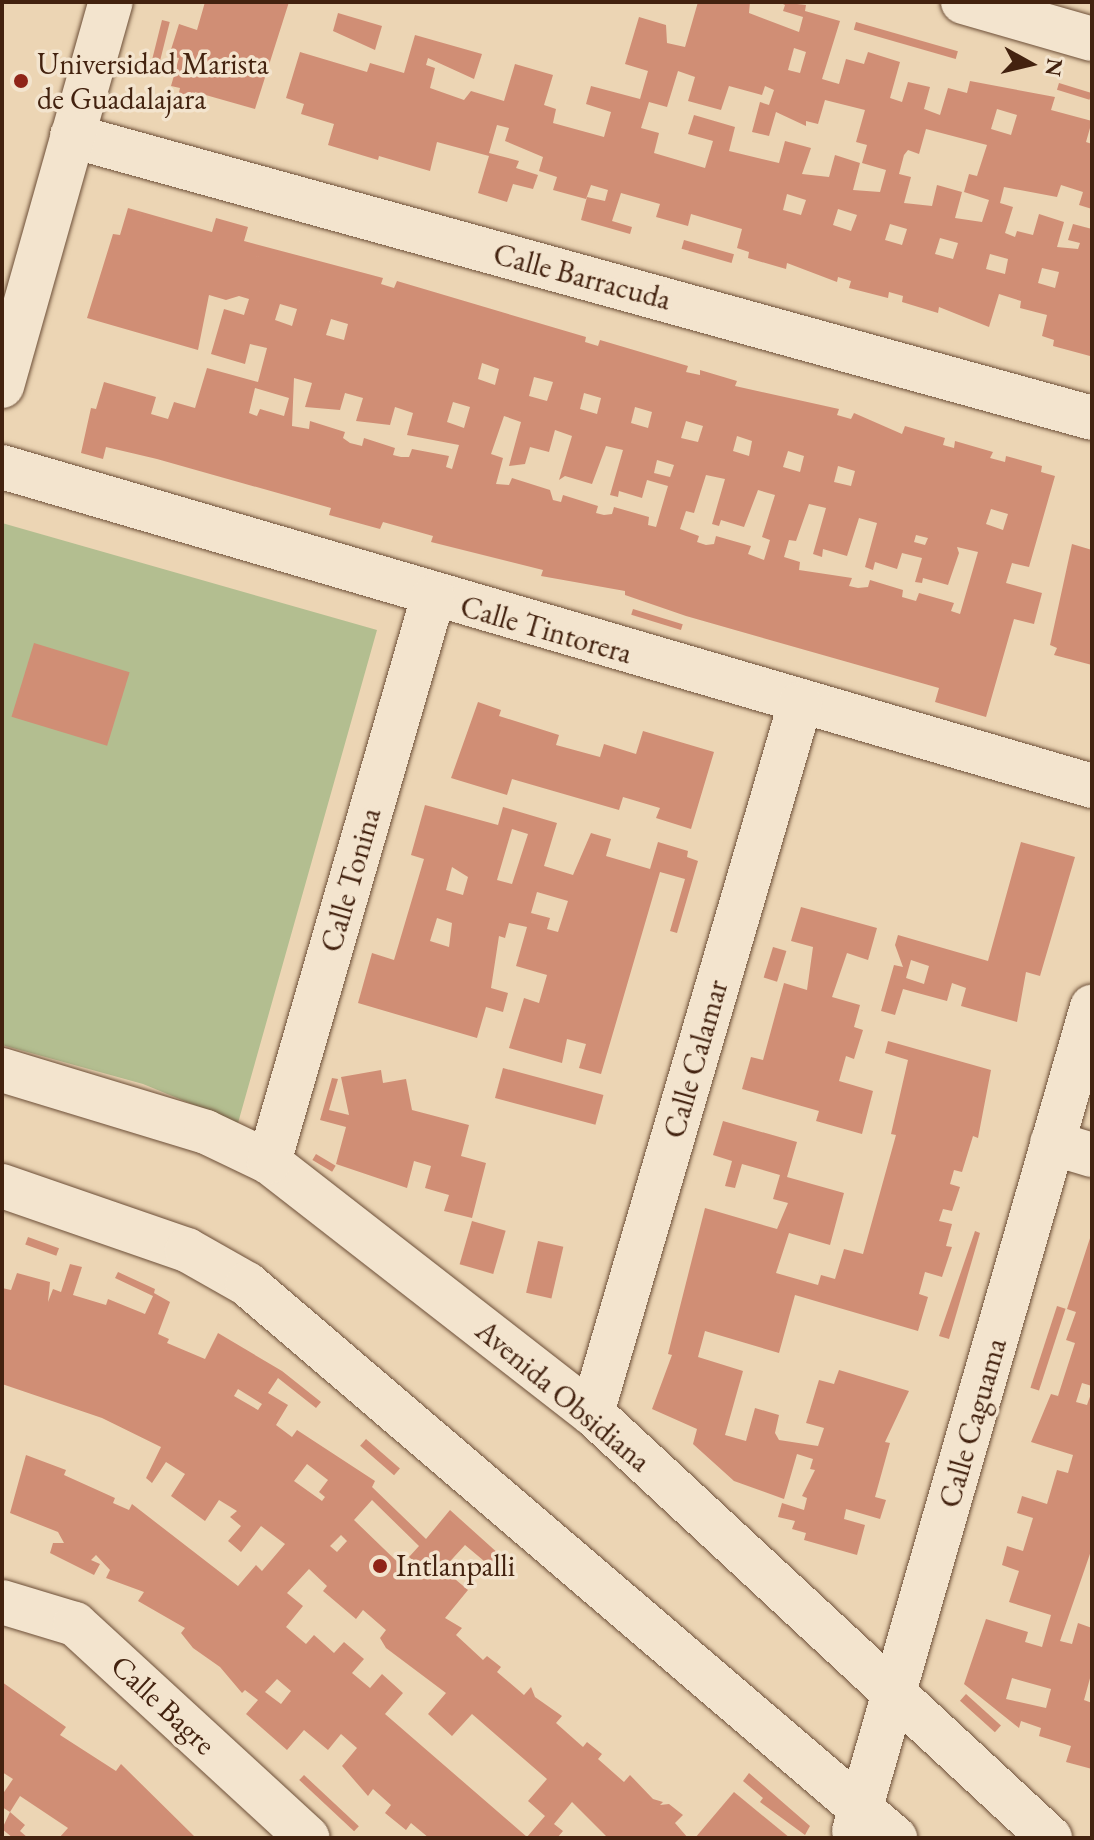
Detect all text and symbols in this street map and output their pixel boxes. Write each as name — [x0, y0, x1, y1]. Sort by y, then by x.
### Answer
north arrow — [990, 24, 1070, 104]
place label: Universidad Marista de Guadalajara — [37, 46, 269, 116]
text: N — [1039, 57, 1070, 78]
marker: Universidad Marista de Guadalajara — [12, 72, 30, 90]
street label: Calle Barracuda — [489, 236, 675, 318]
street label: Calle Tintorera — [456, 588, 636, 672]
street label: Calle Tonina — [313, 804, 389, 956]
street label: Calle Calamar — [656, 976, 736, 1142]
street label: Avenida Obsidiana — [468, 1313, 658, 1479]
street label: Calle Caguama — [932, 1334, 1014, 1512]
place label: Intlanpalli — [396, 1548, 515, 1584]
marker: Intlanpalli — [371, 1557, 389, 1575]
street label: Calle Bagre — [103, 1648, 223, 1762]

